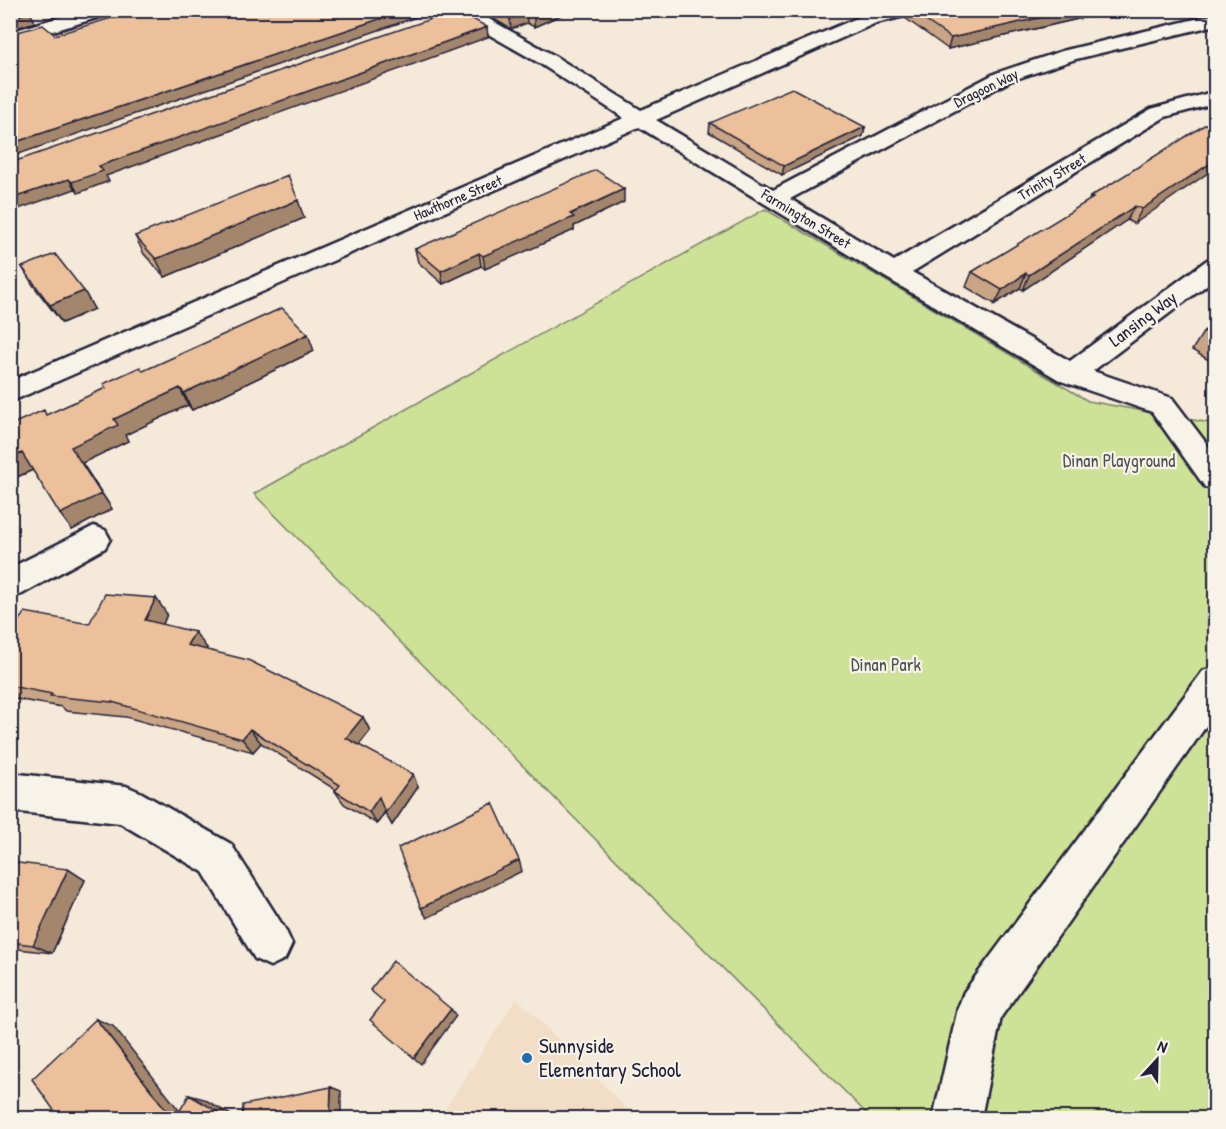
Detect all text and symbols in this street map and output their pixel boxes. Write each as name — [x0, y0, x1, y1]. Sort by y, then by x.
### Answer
street label: Dragoon Way — [950, 63, 1022, 112]
street label: Trinity Street — [1014, 148, 1091, 205]
street label: Hawthorne Street — [410, 169, 506, 226]
street label: Farmington Street — [757, 183, 856, 254]
street label: Lansing Way — [1104, 285, 1182, 352]
park label: Dinan Playground — [1063, 448, 1175, 473]
park label: Dinan Park — [851, 652, 922, 677]
north arrow — [1127, 1030, 1187, 1090]
place label: Sunnyside Elementary School — [539, 1031, 681, 1084]
text: N — [1155, 1034, 1171, 1058]
marker: Sunnyside Elementary School — [520, 1051, 534, 1065]

